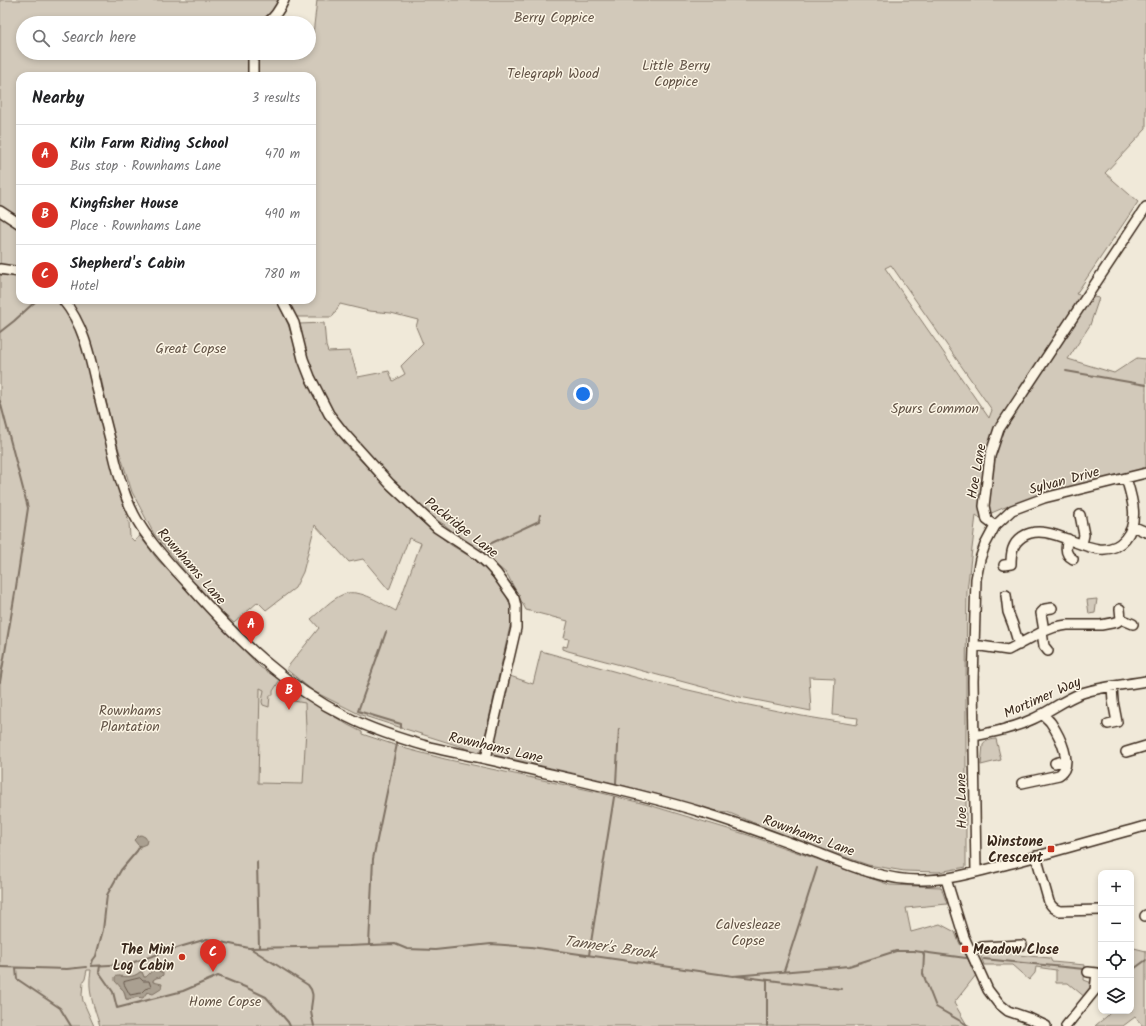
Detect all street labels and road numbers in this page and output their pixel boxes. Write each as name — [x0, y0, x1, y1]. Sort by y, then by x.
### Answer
street label: Hoe Lane — [961, 441, 993, 500]
street label: Sylvan Drive — [1027, 461, 1103, 501]
street label: Packridge Lane — [420, 492, 504, 564]
street label: Rownhams Lane — [151, 523, 232, 611]
street label: Mortimer Way — [1000, 671, 1085, 725]
street label: Rownhams Lane — [446, 726, 546, 770]
street label: Hoe Lane — [951, 772, 973, 829]
street label: Rownhams Lane — [760, 809, 858, 863]

